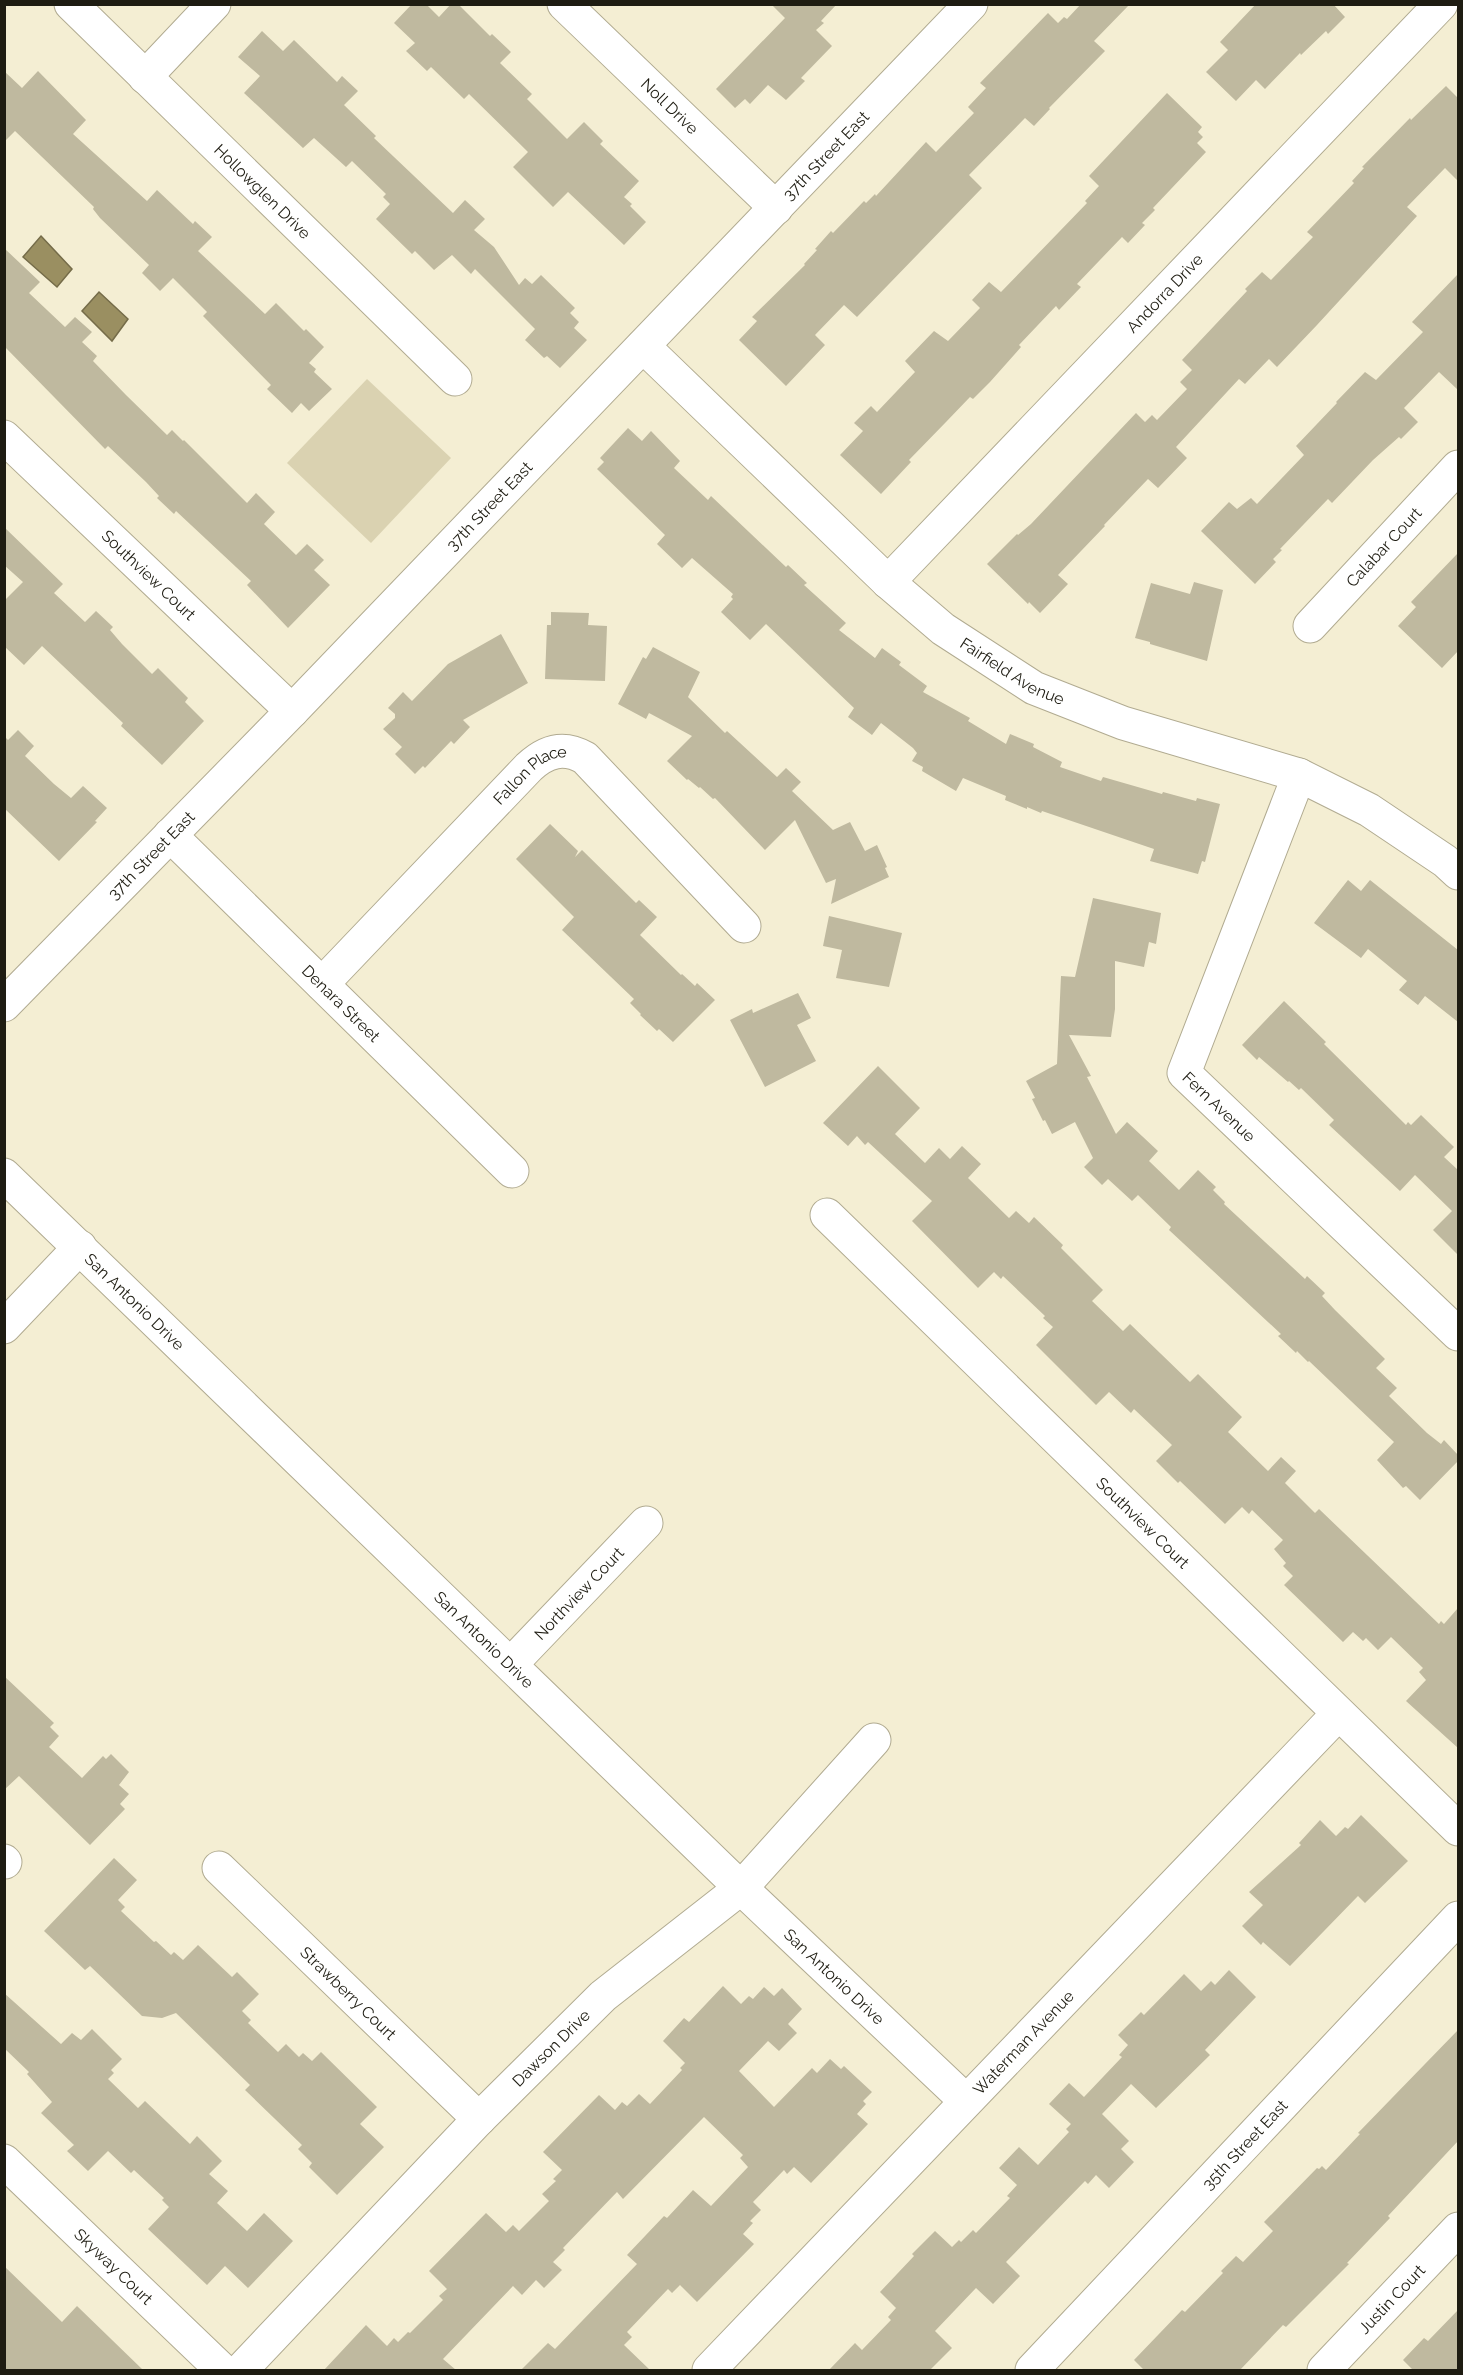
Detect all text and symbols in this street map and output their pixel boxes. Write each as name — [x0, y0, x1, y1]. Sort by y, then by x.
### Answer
street label: Noll Drive — [637, 74, 703, 138]
street label: 37th Street East — [779, 106, 873, 204]
street label: Hollowglen Drive — [211, 140, 315, 242]
street label: Andorra Drive — [1122, 250, 1207, 336]
street label: 37th Street East — [442, 457, 536, 554]
street label: Calabar Court — [1342, 503, 1426, 591]
street label: Southview Court — [98, 526, 200, 624]
street label: Fairfield Avenue — [957, 633, 1067, 709]
street label: Fallon Place — [489, 742, 567, 808]
street label: 37th Street East — [104, 806, 199, 903]
street label: Denara Street — [298, 961, 385, 1046]
street label: Fern Avenue — [1179, 1068, 1259, 1145]
street label: San Antonio Drive — [81, 1249, 188, 1354]
street label: Southview Court — [1093, 1473, 1194, 1572]
street label: Northview Court — [530, 1543, 628, 1643]
street label: San Antonio Drive — [430, 1587, 538, 1692]
street label: San Antonio Drive — [780, 1924, 888, 2028]
street label: Strawberry Court — [297, 1942, 401, 2044]
street label: Waterman Avenue — [969, 1986, 1078, 2098]
street label: Dawson Drive — [508, 2005, 594, 2090]
street label: 35th Street East — [1198, 2095, 1292, 2193]
street label: Skyway Court — [70, 2224, 157, 2309]
street label: Justin Court — [1354, 2260, 1429, 2337]

